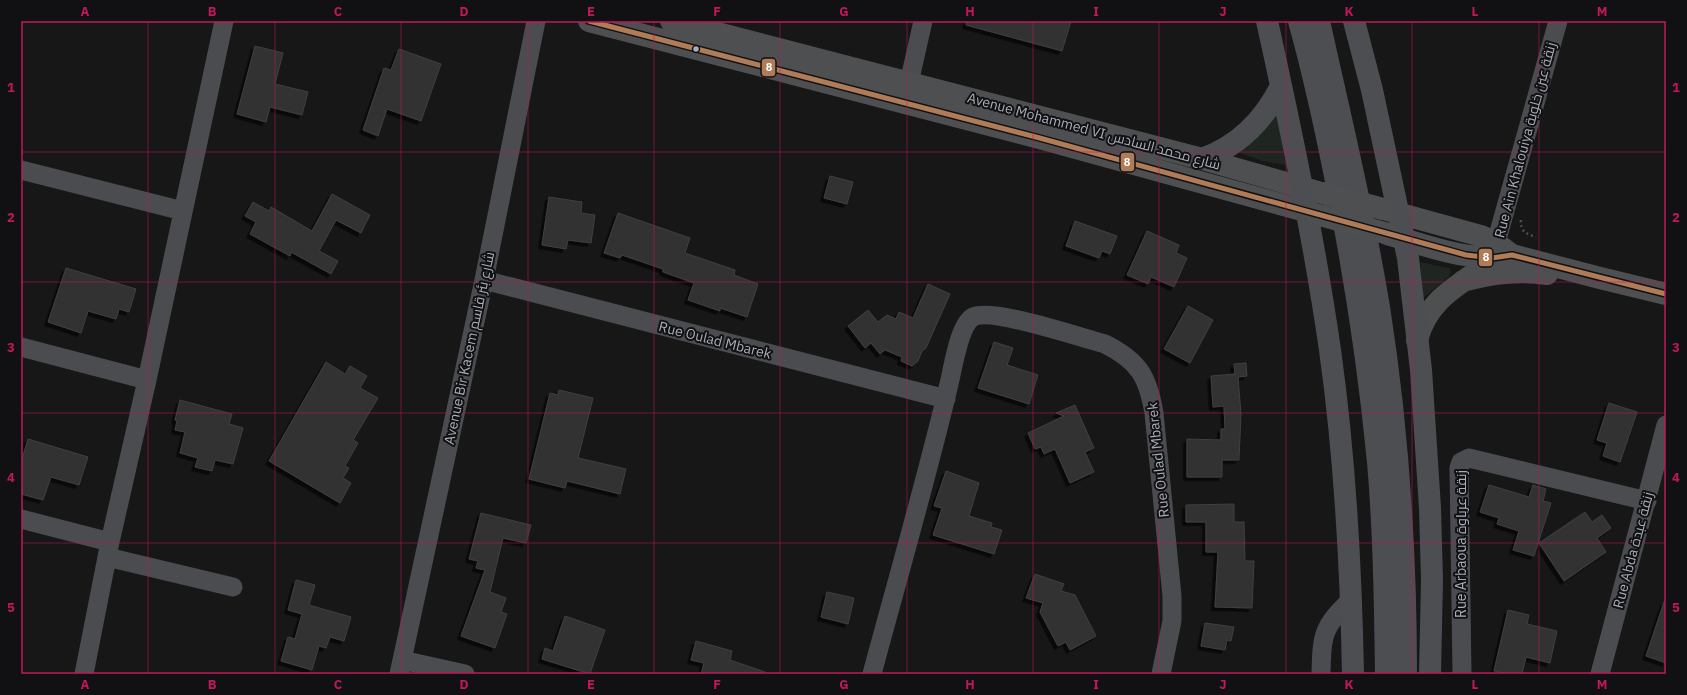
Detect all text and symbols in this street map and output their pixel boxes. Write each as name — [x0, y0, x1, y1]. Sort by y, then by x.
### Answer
text: A — [81, 3, 90, 20]
text: B — [208, 3, 217, 20]
text: C — [334, 3, 343, 20]
text: D — [459, 3, 469, 20]
text: E — [587, 3, 595, 20]
text: F — [713, 3, 721, 20]
text: G — [839, 3, 849, 20]
text: H — [965, 3, 975, 20]
text: I — [1093, 3, 1099, 20]
text: J — [1219, 3, 1227, 20]
text: K — [1344, 3, 1354, 20]
text: L — [1472, 3, 1479, 20]
text: M — [1597, 3, 1607, 20]
street label: Rue Ain Khalouiya زنقة عين خلوية — [1490, 40, 1560, 240]
unlabelled marker — [691, 44, 701, 54]
line badge: 8 — [761, 58, 776, 77]
text: 8 — [766, 60, 773, 74]
text: 1 — [7, 79, 15, 96]
text: 1 — [1672, 79, 1680, 96]
street label: Avenue Mohammed VI شارع محمد السادس — [965, 88, 1223, 174]
line badge: 8 — [1120, 152, 1135, 172]
text: 8 — [1124, 155, 1131, 169]
text: 2 — [7, 209, 15, 226]
text: 2 — [1672, 209, 1680, 226]
line badge: 8 — [1478, 248, 1493, 267]
street label: Avenue Bir Kacem شارع بئر قاسم — [440, 250, 499, 446]
text: 8 — [1483, 250, 1490, 264]
street label: Rue Oulad Mbarek — [657, 317, 774, 363]
text: 3 — [7, 339, 15, 356]
text: 3 — [1672, 339, 1680, 356]
street label: Rue Oulad Mbarek — [1143, 401, 1173, 518]
text: 4 — [7, 469, 15, 486]
text: 4 — [1672, 469, 1680, 486]
street label: Rue Arbaoua زنقة عرباوة — [1452, 470, 1470, 618]
street label: Rue Abda زنقة عبدة — [1609, 490, 1657, 610]
text: 5 — [7, 599, 15, 616]
text: 5 — [1672, 599, 1680, 616]
text: A — [81, 676, 90, 693]
text: B — [208, 676, 217, 693]
text: C — [334, 676, 343, 693]
text: D — [459, 676, 469, 693]
text: E — [587, 676, 595, 693]
text: F — [713, 676, 721, 693]
text: G — [839, 676, 849, 693]
text: H — [965, 676, 975, 693]
text: I — [1093, 676, 1099, 693]
text: J — [1219, 676, 1227, 693]
text: K — [1344, 676, 1354, 693]
text: L — [1472, 676, 1479, 693]
text: M — [1597, 676, 1607, 693]

